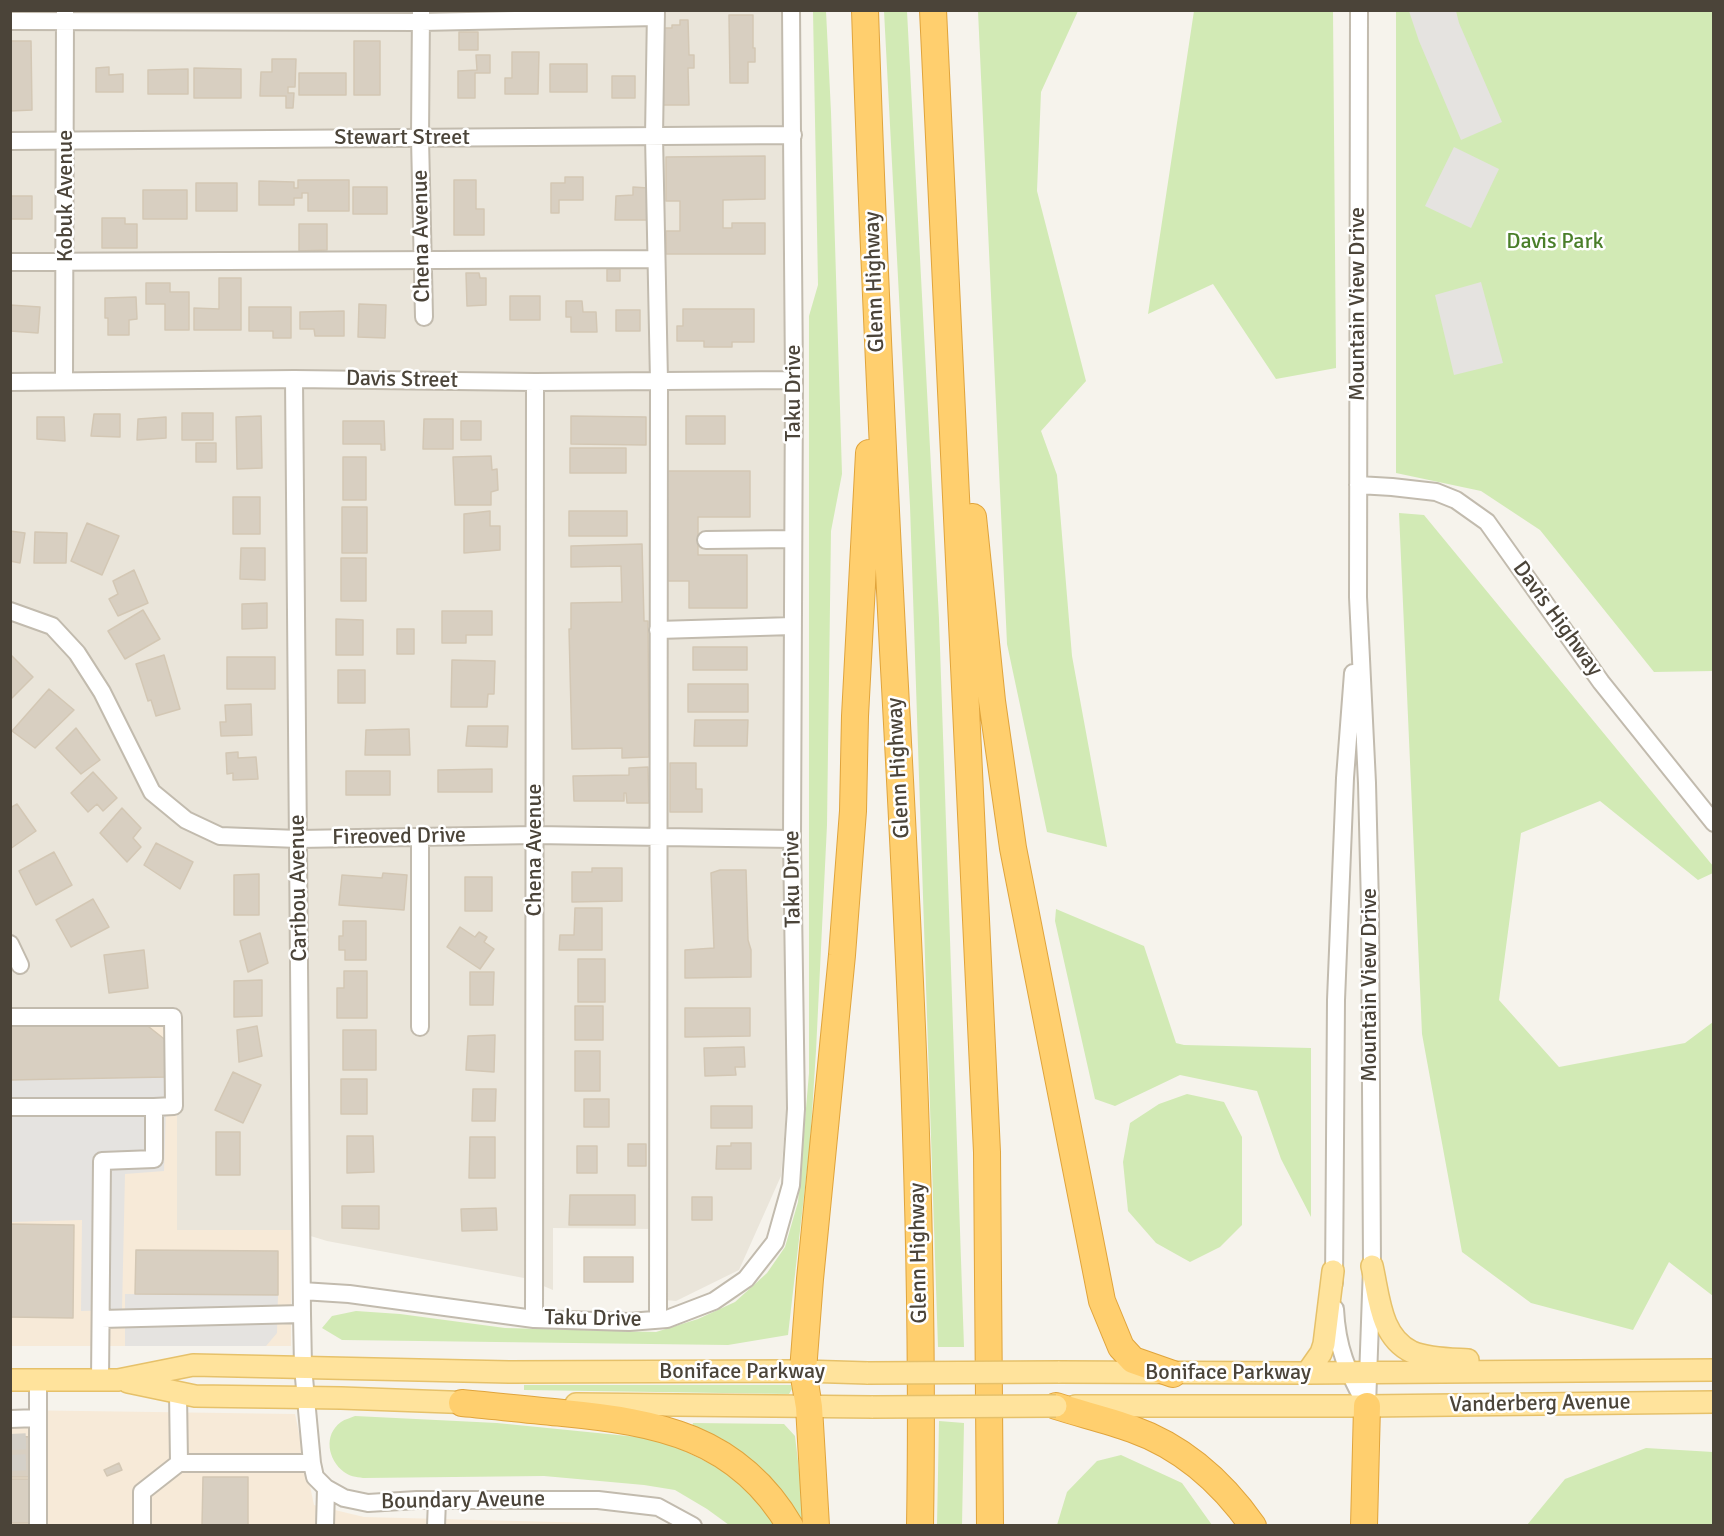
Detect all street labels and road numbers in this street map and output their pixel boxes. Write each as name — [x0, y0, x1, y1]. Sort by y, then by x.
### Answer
street label: Stewart Street — [334, 125, 470, 151]
street label: Kobuk Avenue — [53, 130, 79, 262]
street label: Chena Avenue — [408, 169, 436, 303]
street label: Mountain View Drive — [1345, 207, 1371, 401]
street label: Glenn Highway — [859, 211, 891, 353]
street label: Taku Drive — [781, 344, 807, 442]
street label: Davis Street — [346, 366, 458, 394]
street label: Davis Highway — [1506, 556, 1608, 682]
street label: Glenn Highway — [882, 697, 916, 839]
street label: Chena Avenue — [522, 783, 548, 917]
street label: Caribou Avenue — [285, 814, 313, 962]
street label: Fireoved Drive — [332, 823, 466, 851]
street label: Taku Drive — [779, 830, 807, 928]
street label: Mountain View Drive — [1357, 888, 1383, 1082]
street label: Glenn Highway — [905, 1182, 933, 1324]
street label: Taku Drive — [544, 1305, 642, 1333]
street label: Boniface Parkway — [659, 1359, 825, 1385]
street label: Boniface Parkway — [1145, 1360, 1311, 1386]
street label: Vanderberg Avenue — [1449, 1389, 1631, 1419]
street label: Boundary Aveune — [381, 1486, 545, 1516]

